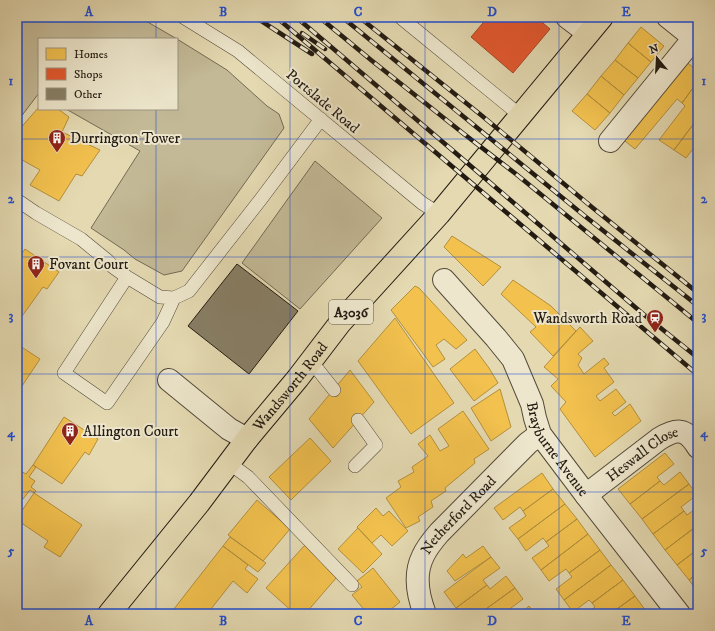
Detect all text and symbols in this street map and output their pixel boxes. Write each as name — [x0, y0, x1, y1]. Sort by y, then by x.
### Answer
text: A — [84, 4, 94, 20]
text: B — [219, 4, 227, 20]
text: C — [354, 4, 363, 20]
text: D — [487, 4, 497, 20]
text: E — [621, 4, 631, 20]
legend — [38, 38, 178, 110]
north arrow — [637, 38, 677, 78]
text: N — [648, 41, 661, 57]
text: Homes — [74, 47, 108, 62]
street label: Portslade Road — [282, 65, 364, 138]
text: Shops — [74, 67, 102, 82]
text: 1 — [9, 73, 14, 89]
text: 1 — [702, 73, 707, 89]
text: Other — [74, 87, 103, 102]
building icon: Durrington Tower — [47, 128, 67, 153]
place label: Durrington Tower — [70, 129, 181, 148]
text: 2 — [8, 191, 15, 207]
text: 2 — [701, 191, 708, 207]
building icon: Fovant Court — [26, 254, 46, 279]
place label: Fovant Court — [49, 255, 129, 274]
road number: A3036 — [329, 300, 373, 324]
text: 3 — [9, 308, 14, 324]
station icon: Wandsworth Road — [645, 308, 665, 333]
text: 3 — [702, 308, 707, 324]
place label: Wandsworth Road — [532, 309, 643, 328]
street label: Wandsworth Road — [248, 338, 332, 436]
street label: Brayburne Avenue — [522, 400, 593, 500]
building icon: Allington Court — [60, 421, 80, 446]
place label: Allington Court — [83, 422, 179, 441]
street label: Heswall Close — [602, 422, 680, 486]
text: 4 — [6, 425, 15, 442]
text: 4 — [699, 425, 708, 442]
street label: Netherford Road — [417, 471, 501, 558]
text: 5 — [7, 543, 15, 559]
text: 5 — [700, 543, 708, 559]
text: A — [84, 613, 94, 629]
text: B — [219, 613, 227, 629]
text: C — [354, 613, 363, 629]
text: D — [487, 613, 497, 629]
text: E — [621, 613, 631, 629]

